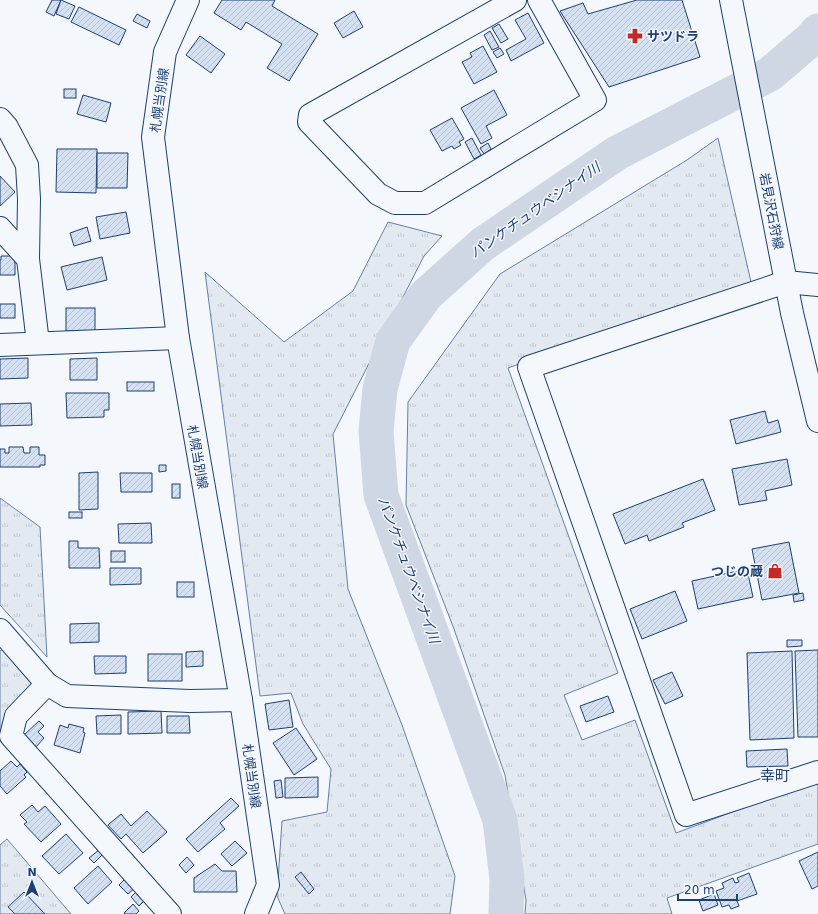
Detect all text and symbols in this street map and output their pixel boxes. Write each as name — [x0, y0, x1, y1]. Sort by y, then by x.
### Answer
pharmacy icon: サツドラ — [626, 27, 644, 45]
place label: サツドラ — [647, 29, 699, 44]
street label: 札幌当別線 — [148, 67, 171, 133]
water label: パンケチュウベシナイ川 — [467, 158, 605, 261]
street label: 岩見沢石狩線 — [757, 171, 786, 251]
street label: 札幌当別線 — [184, 424, 211, 490]
water label: パンケチュウベシナイ川 — [375, 495, 444, 647]
shop icon: つじの蔵 — [766, 562, 784, 580]
place label: つじの蔵 — [711, 564, 763, 579]
street label: 札幌当別線 — [240, 743, 263, 809]
district label: 幸町 — [760, 767, 790, 785]
north arrow — [12, 862, 52, 902]
text: N — [27, 866, 37, 879]
scale bar — [678, 876, 737, 902]
text: 20 m — [684, 883, 715, 897]

